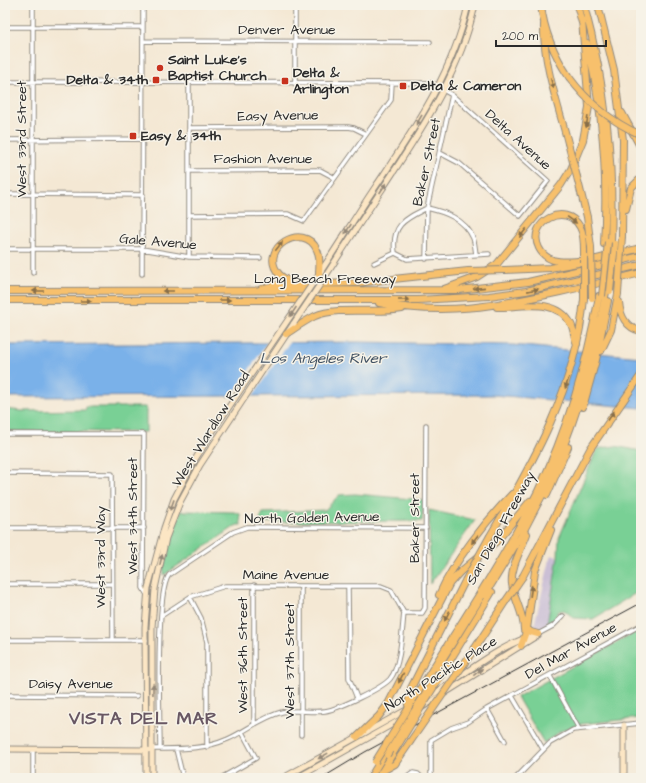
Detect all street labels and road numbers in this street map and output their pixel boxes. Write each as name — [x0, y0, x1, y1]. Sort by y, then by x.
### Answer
street label: Denver Avenue — [238, 20, 336, 40]
street label: West 33rd Street — [12, 80, 32, 197]
street label: Easy Avenue — [237, 105, 319, 127]
street label: Delta Avenue — [481, 105, 556, 175]
street label: Baker Street — [408, 116, 446, 208]
street label: Fashion Avenue — [214, 149, 313, 169]
street label: Gale Avenue — [118, 229, 198, 255]
street label: Long Beach Freeway — [254, 269, 396, 289]
street label: West Wardlow Road — [167, 367, 255, 491]
street label: West 34th Street — [123, 457, 143, 575]
street label: San Diego Freeway — [461, 467, 541, 588]
street label: Baker Street — [405, 473, 425, 563]
street label: West 33rd Way — [91, 506, 111, 608]
street label: North Golden Avenue — [244, 507, 380, 529]
street label: Maine Avenue — [243, 565, 330, 585]
street label: West 36th Street — [233, 597, 253, 713]
street label: West 37th Street — [280, 603, 300, 719]
street label: Del Mar Avenue — [522, 617, 621, 684]
street label: North Pacific Place — [381, 631, 501, 717]
street label: Daisy Avenue — [29, 674, 113, 694]

